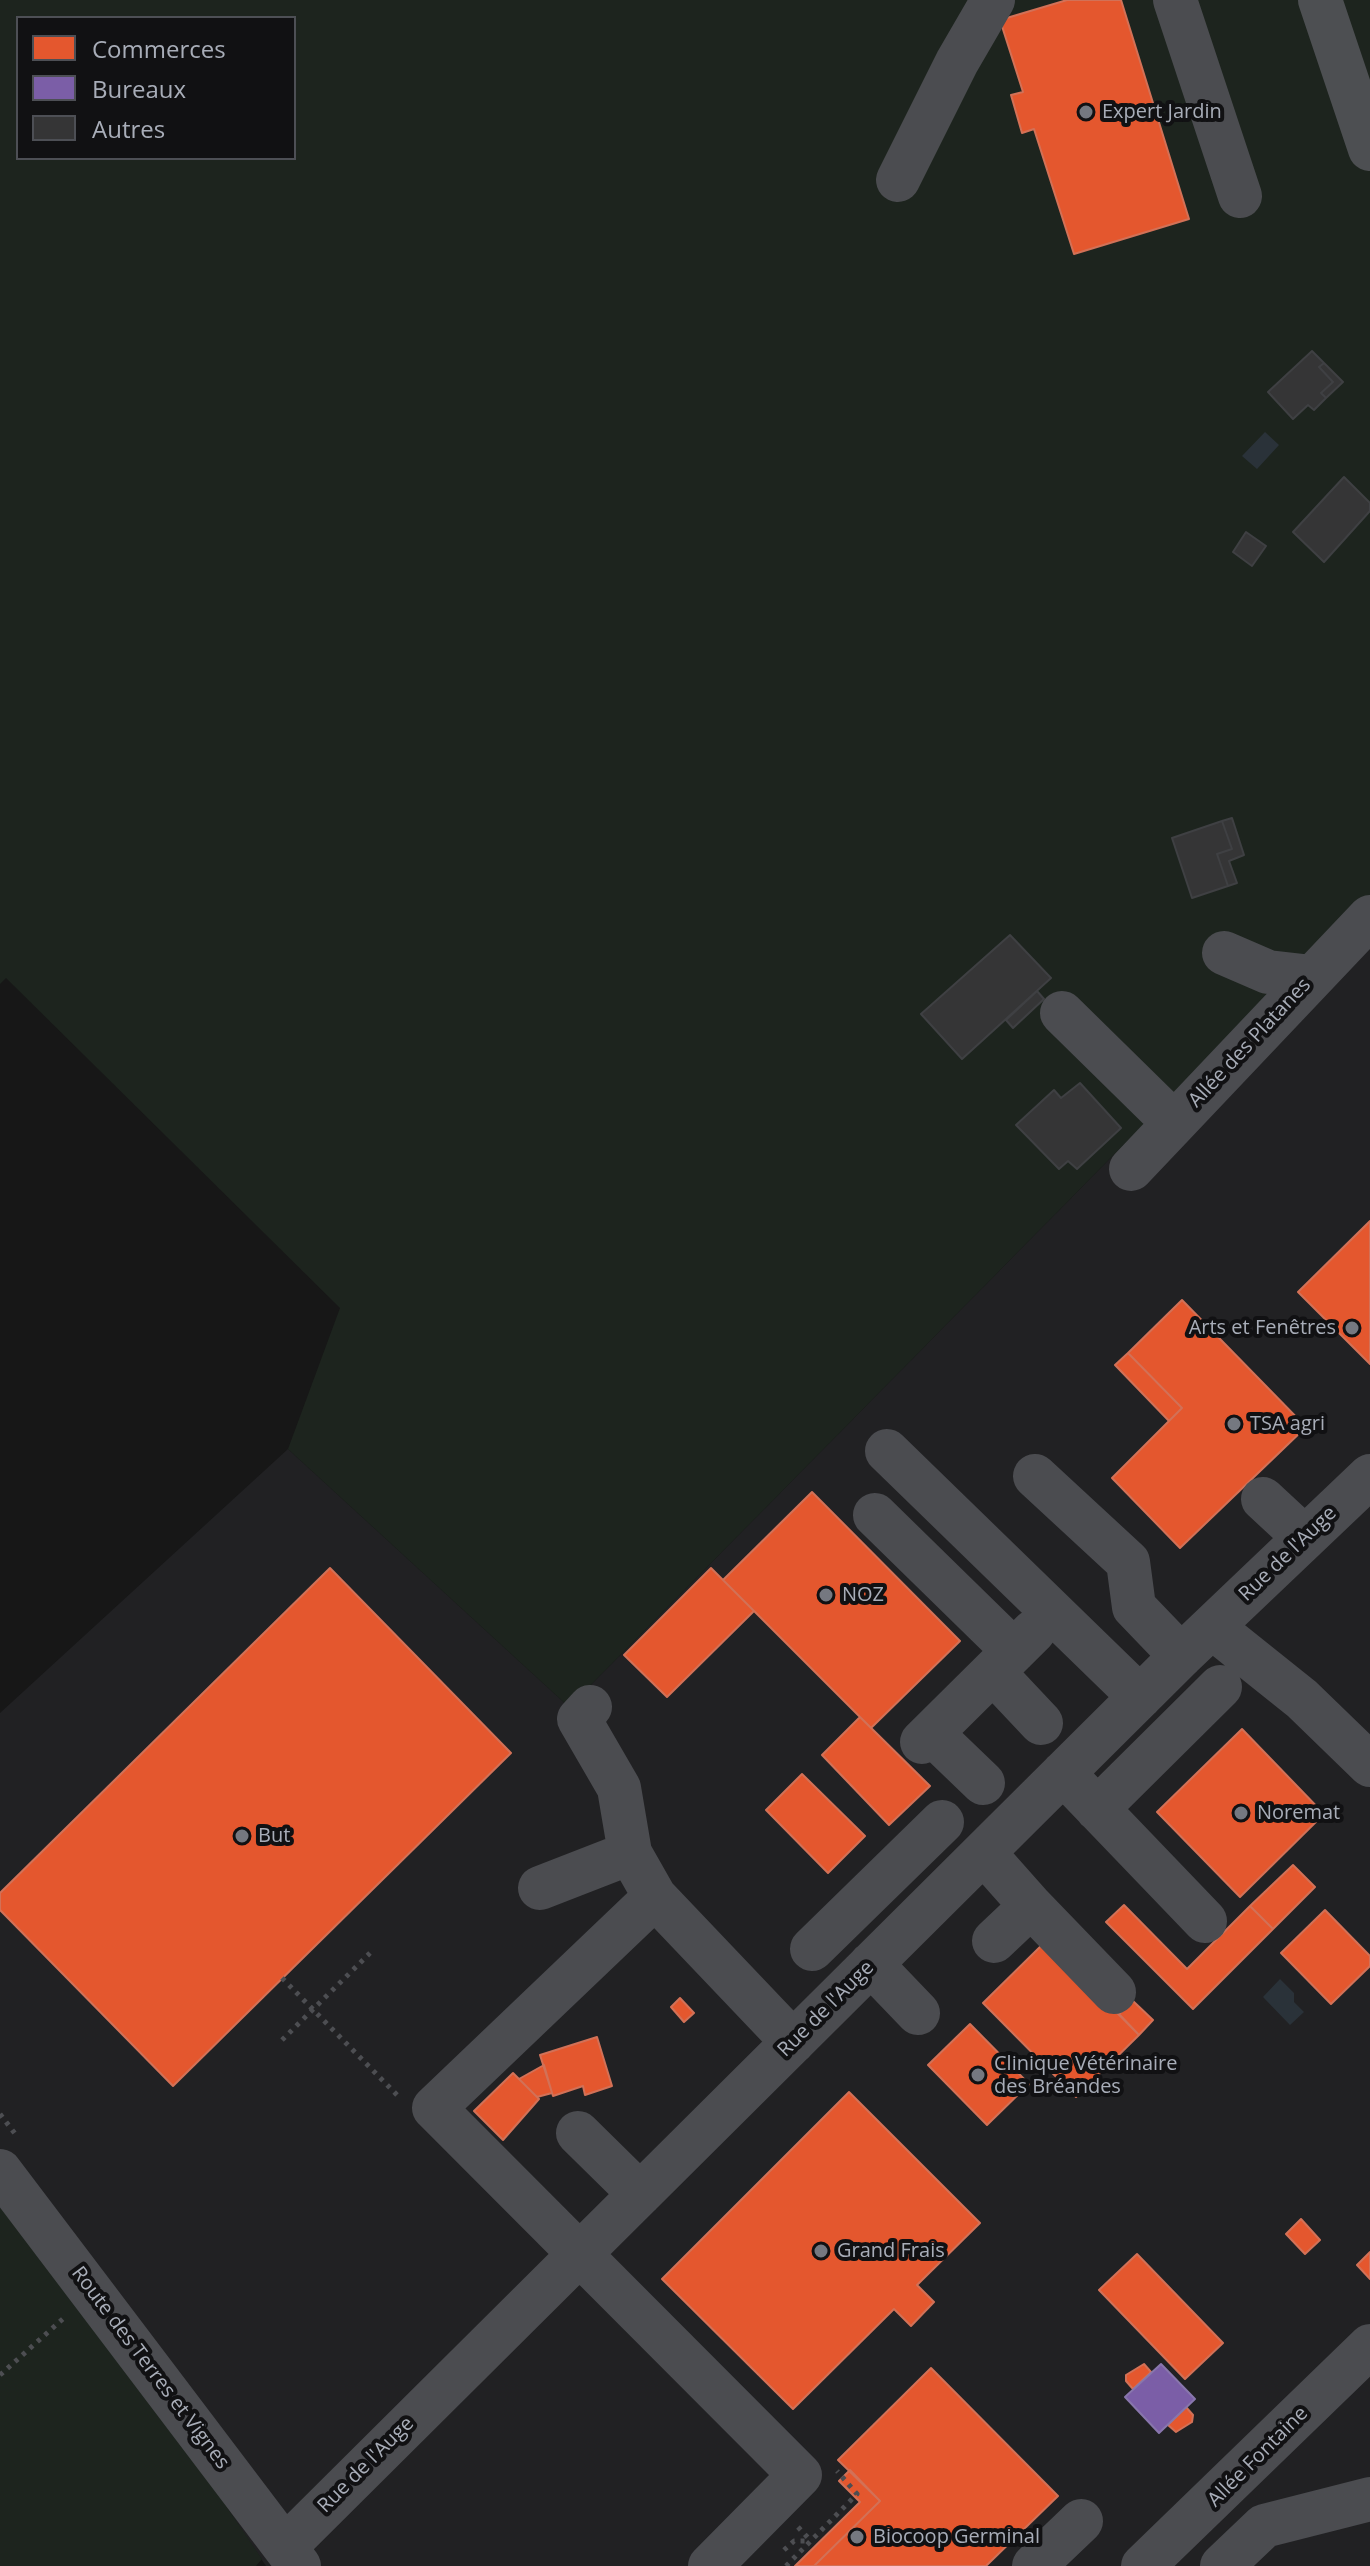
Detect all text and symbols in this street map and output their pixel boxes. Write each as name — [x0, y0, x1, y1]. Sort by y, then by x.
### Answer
legend — [16, 16, 296, 160]
text: Commerces — [92, 32, 226, 65]
text: Bureaux — [92, 72, 186, 105]
place label: Expert Jardin — [1102, 100, 1222, 124]
marker: Expert Jardin — [1077, 103, 1095, 121]
text: Autres — [92, 112, 165, 145]
street label: Allée des Platanes — [1184, 973, 1316, 1113]
place label: Arts et Fenêtres — [1189, 1316, 1336, 1340]
marker: Arts et Fenêtres — [1343, 1319, 1361, 1337]
place label: TSA agri — [1250, 1412, 1325, 1436]
marker: TSA agri — [1225, 1415, 1243, 1433]
street label: Rue de l'Auge — [1234, 1502, 1342, 1606]
place label: NOZ — [842, 1583, 884, 1607]
marker: NOZ — [817, 1586, 835, 1604]
place label: Noremat — [1257, 1801, 1340, 1825]
marker: Noremat — [1232, 1804, 1250, 1822]
place label: But — [258, 1824, 290, 1848]
marker: But — [233, 1827, 251, 1845]
street label: Rue de l'Auge — [773, 1956, 879, 2062]
place label: Clinique Vétérinaire des Bréandes — [994, 2052, 1178, 2099]
marker: Clinique Vétérinaire des Bréandes — [969, 2066, 987, 2084]
place label: Grand Frais — [837, 2239, 945, 2263]
marker: Grand Frais — [812, 2242, 830, 2260]
street label: Route des Terres et Vignes — [66, 2262, 234, 2474]
street label: Allée Fontaine — [1203, 2402, 1313, 2512]
street label: Rue de l'Auge — [313, 2412, 419, 2518]
place label: Biocoop Germinal — [873, 2525, 1040, 2549]
marker: Biocoop Germinal — [848, 2528, 866, 2546]

